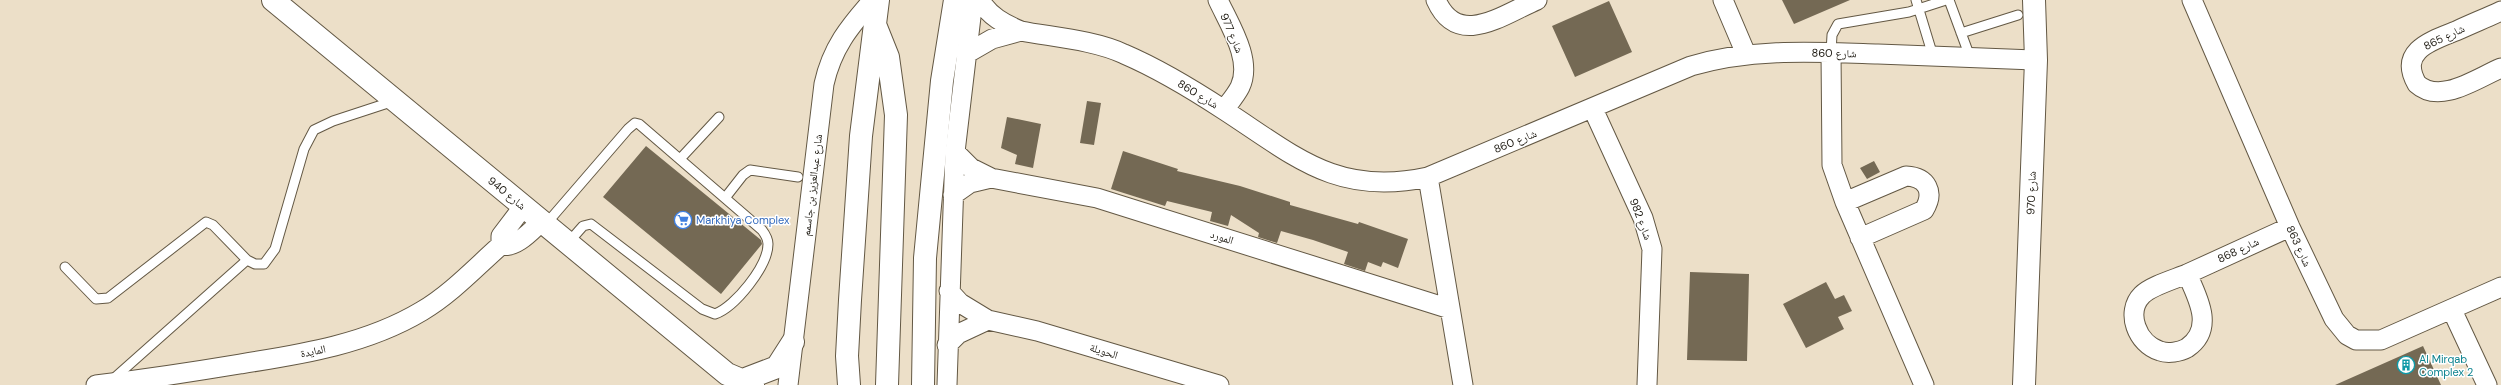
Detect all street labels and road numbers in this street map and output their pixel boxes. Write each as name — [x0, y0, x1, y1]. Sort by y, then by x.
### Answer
street label: شارع 977 — [1217, 11, 1247, 55]
street label: شارع 865 — [2421, 21, 2467, 53]
street label: شارع 860 — [1811, 46, 1857, 60]
street label: شارع 860 — [1175, 76, 1221, 112]
street label: شارع 860 — [1492, 126, 1538, 156]
street label: شارع عبدالعزيز بن جاسمم — [799, 133, 826, 237]
street label: شارع 970 — [2023, 171, 2039, 215]
street label: شارع 940 — [485, 173, 529, 213]
street label: شارع 982 — [1627, 196, 1655, 242]
street label: شارع 863 — [2283, 223, 2315, 269]
street label: المورد — [1209, 227, 1235, 247]
street label: شارع 868 — [2215, 234, 2261, 266]
street label: الحويلة — [1088, 340, 1120, 362]
street label: المايدة — [299, 341, 327, 361]

